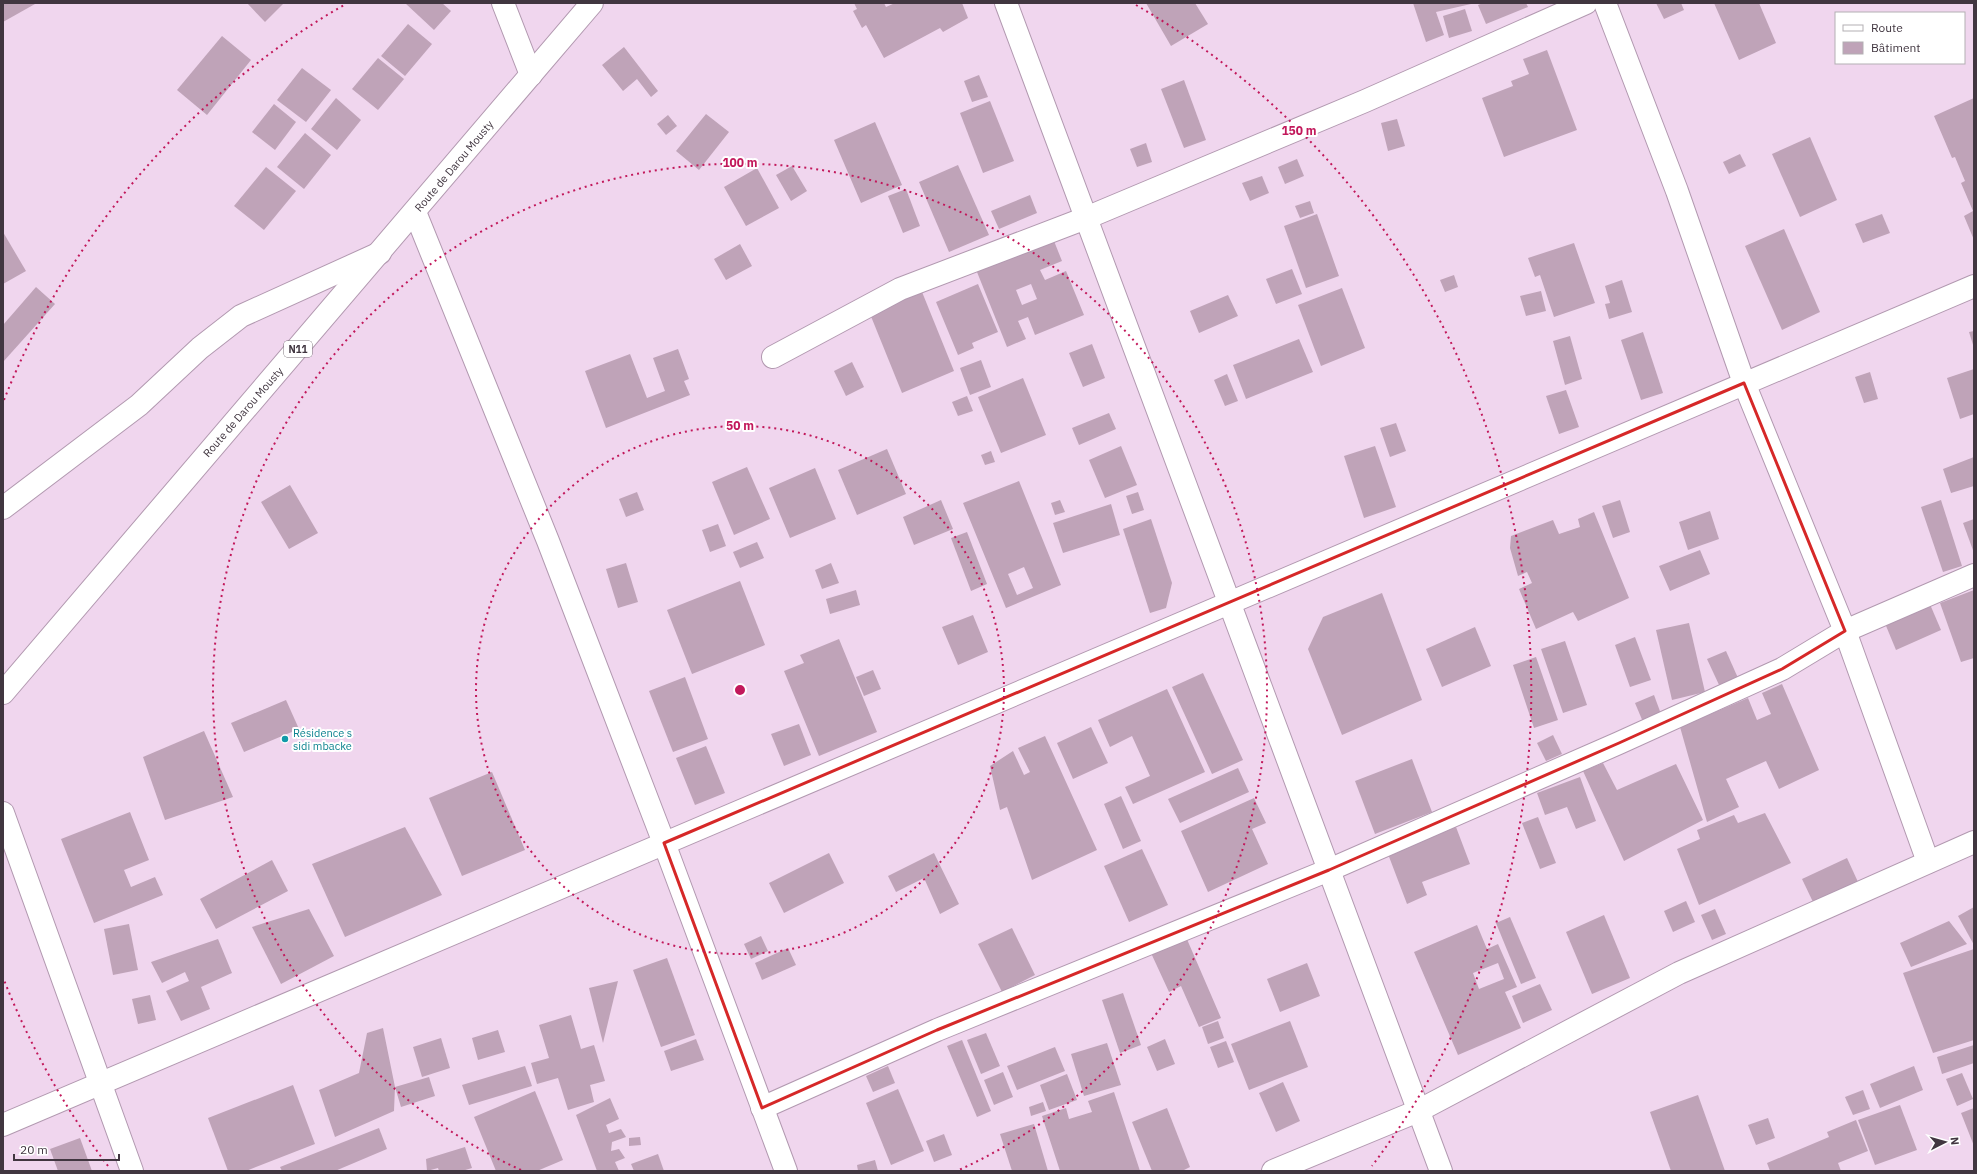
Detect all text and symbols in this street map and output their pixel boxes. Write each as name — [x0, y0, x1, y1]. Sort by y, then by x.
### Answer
legend — [1835, 12, 1965, 64]
text: Route — [1871, 20, 1903, 35]
text: Bâtiment — [1871, 40, 1921, 55]
street label: Route de Darou Mousty — [412, 117, 497, 215]
text: 150 m — [1281, 123, 1317, 138]
text: 100 m — [722, 155, 758, 170]
road number: N11 — [284, 341, 312, 357]
street label: Route de Darou Mousty — [200, 364, 286, 460]
text: 50 m — [726, 418, 754, 433]
centre of rings — [733, 683, 747, 697]
place label: Résidence s sidi mbacke — [293, 726, 352, 753]
marker: Résidence s sidi mbacke — [280, 734, 290, 744]
north arrow — [1925, 1122, 1965, 1162]
scale bar — [14, 1136, 119, 1162]
text: N — [1948, 1136, 1962, 1146]
text: 20 m — [20, 1142, 48, 1157]

